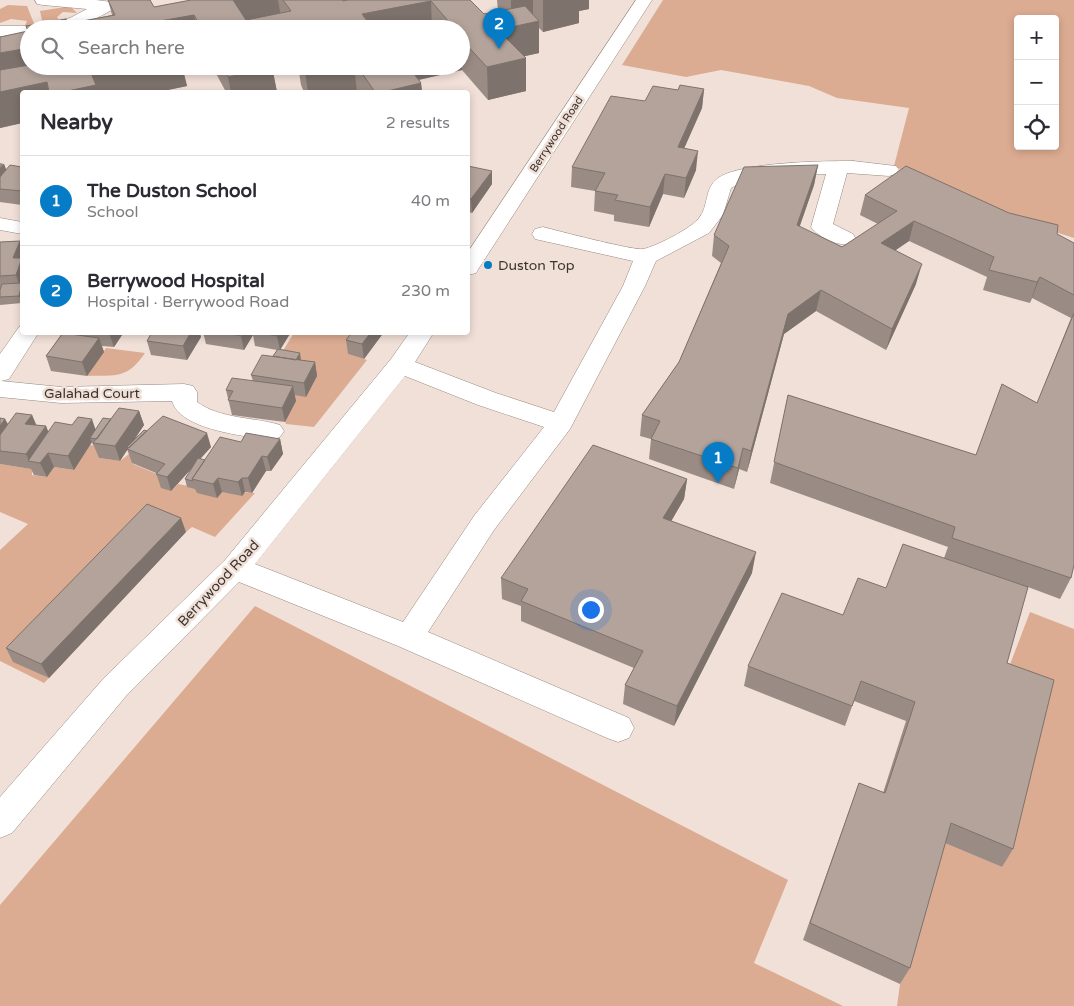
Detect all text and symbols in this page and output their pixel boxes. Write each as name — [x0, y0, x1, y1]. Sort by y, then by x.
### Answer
pin: 2 — [483, 8, 515, 49]
map controls — [1014, 15, 1059, 150]
button: + — [1014, 15, 1059, 60]
search box — [20, 20, 470, 75]
icon: search — [38, 34, 66, 62]
text: Search here — [78, 37, 185, 59]
button: − — [1014, 60, 1059, 105]
street label: Berrywood Road — [527, 94, 586, 175]
button: locate — [1014, 105, 1059, 150]
text: Nearby — [40, 110, 113, 135]
text: 2 results — [386, 113, 450, 133]
text: The Duston School — [87, 180, 257, 202]
text: 1 — [51, 191, 61, 211]
text: 40 m — [411, 191, 450, 211]
text: School — [87, 202, 139, 222]
place label: Duston Top — [498, 257, 575, 274]
marker: Duston Top — [482, 259, 494, 271]
text: Berrywood Hospital — [87, 270, 265, 292]
text: 2 — [51, 281, 61, 301]
text: 230 m — [401, 281, 450, 301]
text: Hospital · Berrywood Road — [87, 292, 289, 312]
street label: Galahad Court — [44, 385, 141, 402]
pin: 1 — [702, 442, 734, 483]
street label: Berrywood Road — [174, 537, 263, 630]
your location — [578, 597, 604, 623]

